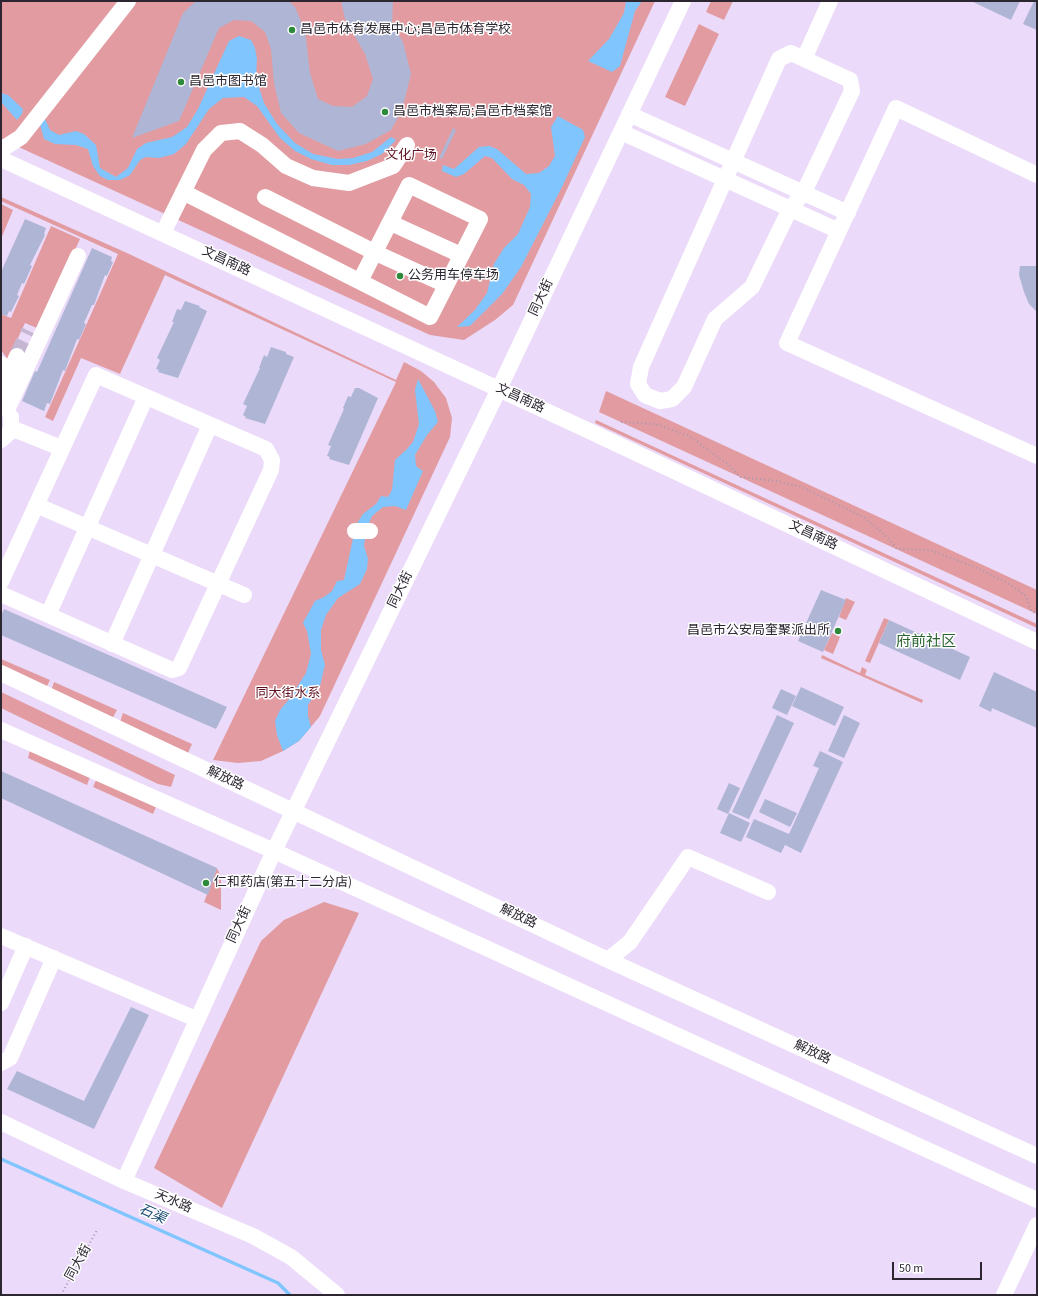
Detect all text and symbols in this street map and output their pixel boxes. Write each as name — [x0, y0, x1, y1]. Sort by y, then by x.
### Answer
place label: 昌邑市体育发展中心;昌邑市体育学校 — [300, 22, 511, 38]
marker: 昌邑市体育发展中心;昌邑市体育学校 — [287, 25, 297, 35]
place label: 昌邑市图书馆 — [189, 74, 267, 90]
marker: 昌邑市图书馆 — [176, 77, 186, 87]
place label: 昌邑市档案局;昌邑市档案馆 — [393, 104, 552, 120]
marker: 昌邑市档案局;昌邑市档案馆 — [380, 107, 390, 117]
park label: 文化广场 — [385, 148, 437, 164]
street label: 文昌南路 — [199, 244, 253, 280]
place label: 公务用车停车场 — [408, 268, 499, 284]
marker: 公务用车停车场 — [395, 271, 405, 281]
street label: 同大街 — [527, 277, 557, 319]
street label: 文昌南路 — [493, 381, 547, 417]
street label: 文昌南路 — [786, 518, 840, 554]
street label: 同大街 — [385, 569, 417, 611]
place label: 昌邑市公安局奎聚派出所 — [687, 623, 830, 639]
marker: 昌邑市公安局奎聚派出所 — [833, 626, 843, 636]
district label: 府前社区 — [896, 634, 956, 652]
park label: 同大街水系 — [256, 686, 320, 702]
street label: 解放路 — [204, 764, 246, 794]
place label: 仁和药店(第五十二分店) — [214, 875, 352, 891]
marker: 仁和药店(第五十二分店) — [201, 878, 211, 888]
street label: 解放路 — [497, 902, 539, 932]
street label: 同大街 — [225, 904, 255, 946]
street label: 解放路 — [791, 1038, 833, 1068]
street label: 天水路 — [152, 1187, 194, 1217]
water label: 石渠 — [136, 1202, 168, 1228]
street label: 同大街 — [63, 1242, 95, 1284]
scale bar — [894, 1254, 984, 1280]
text: 50 m — [899, 1260, 923, 1277]

